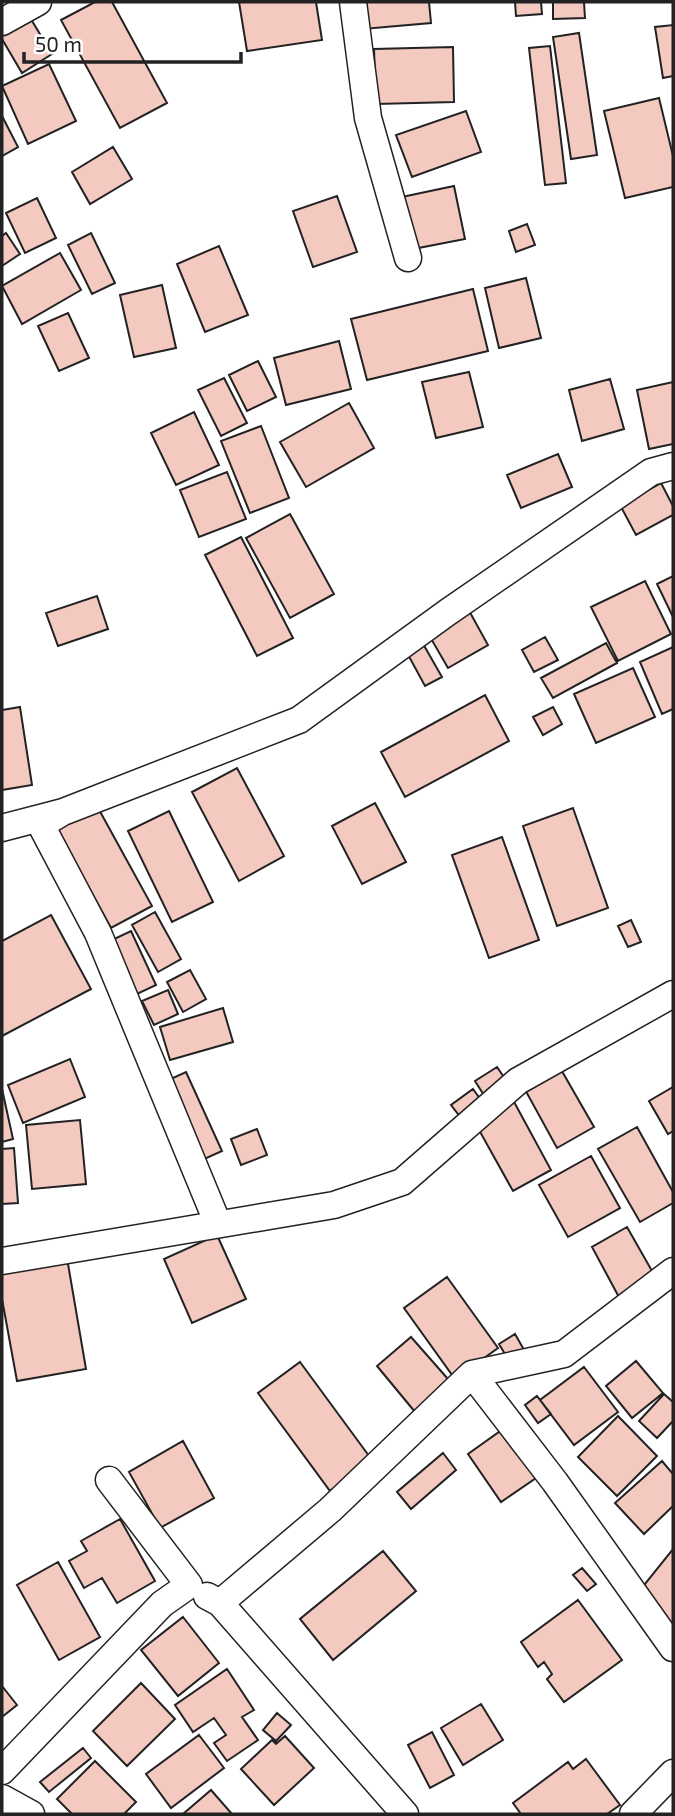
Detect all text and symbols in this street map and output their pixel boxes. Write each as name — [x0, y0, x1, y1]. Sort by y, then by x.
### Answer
scale bar — [24, 21, 242, 65]
text: 50 m — [35, 31, 82, 56]

